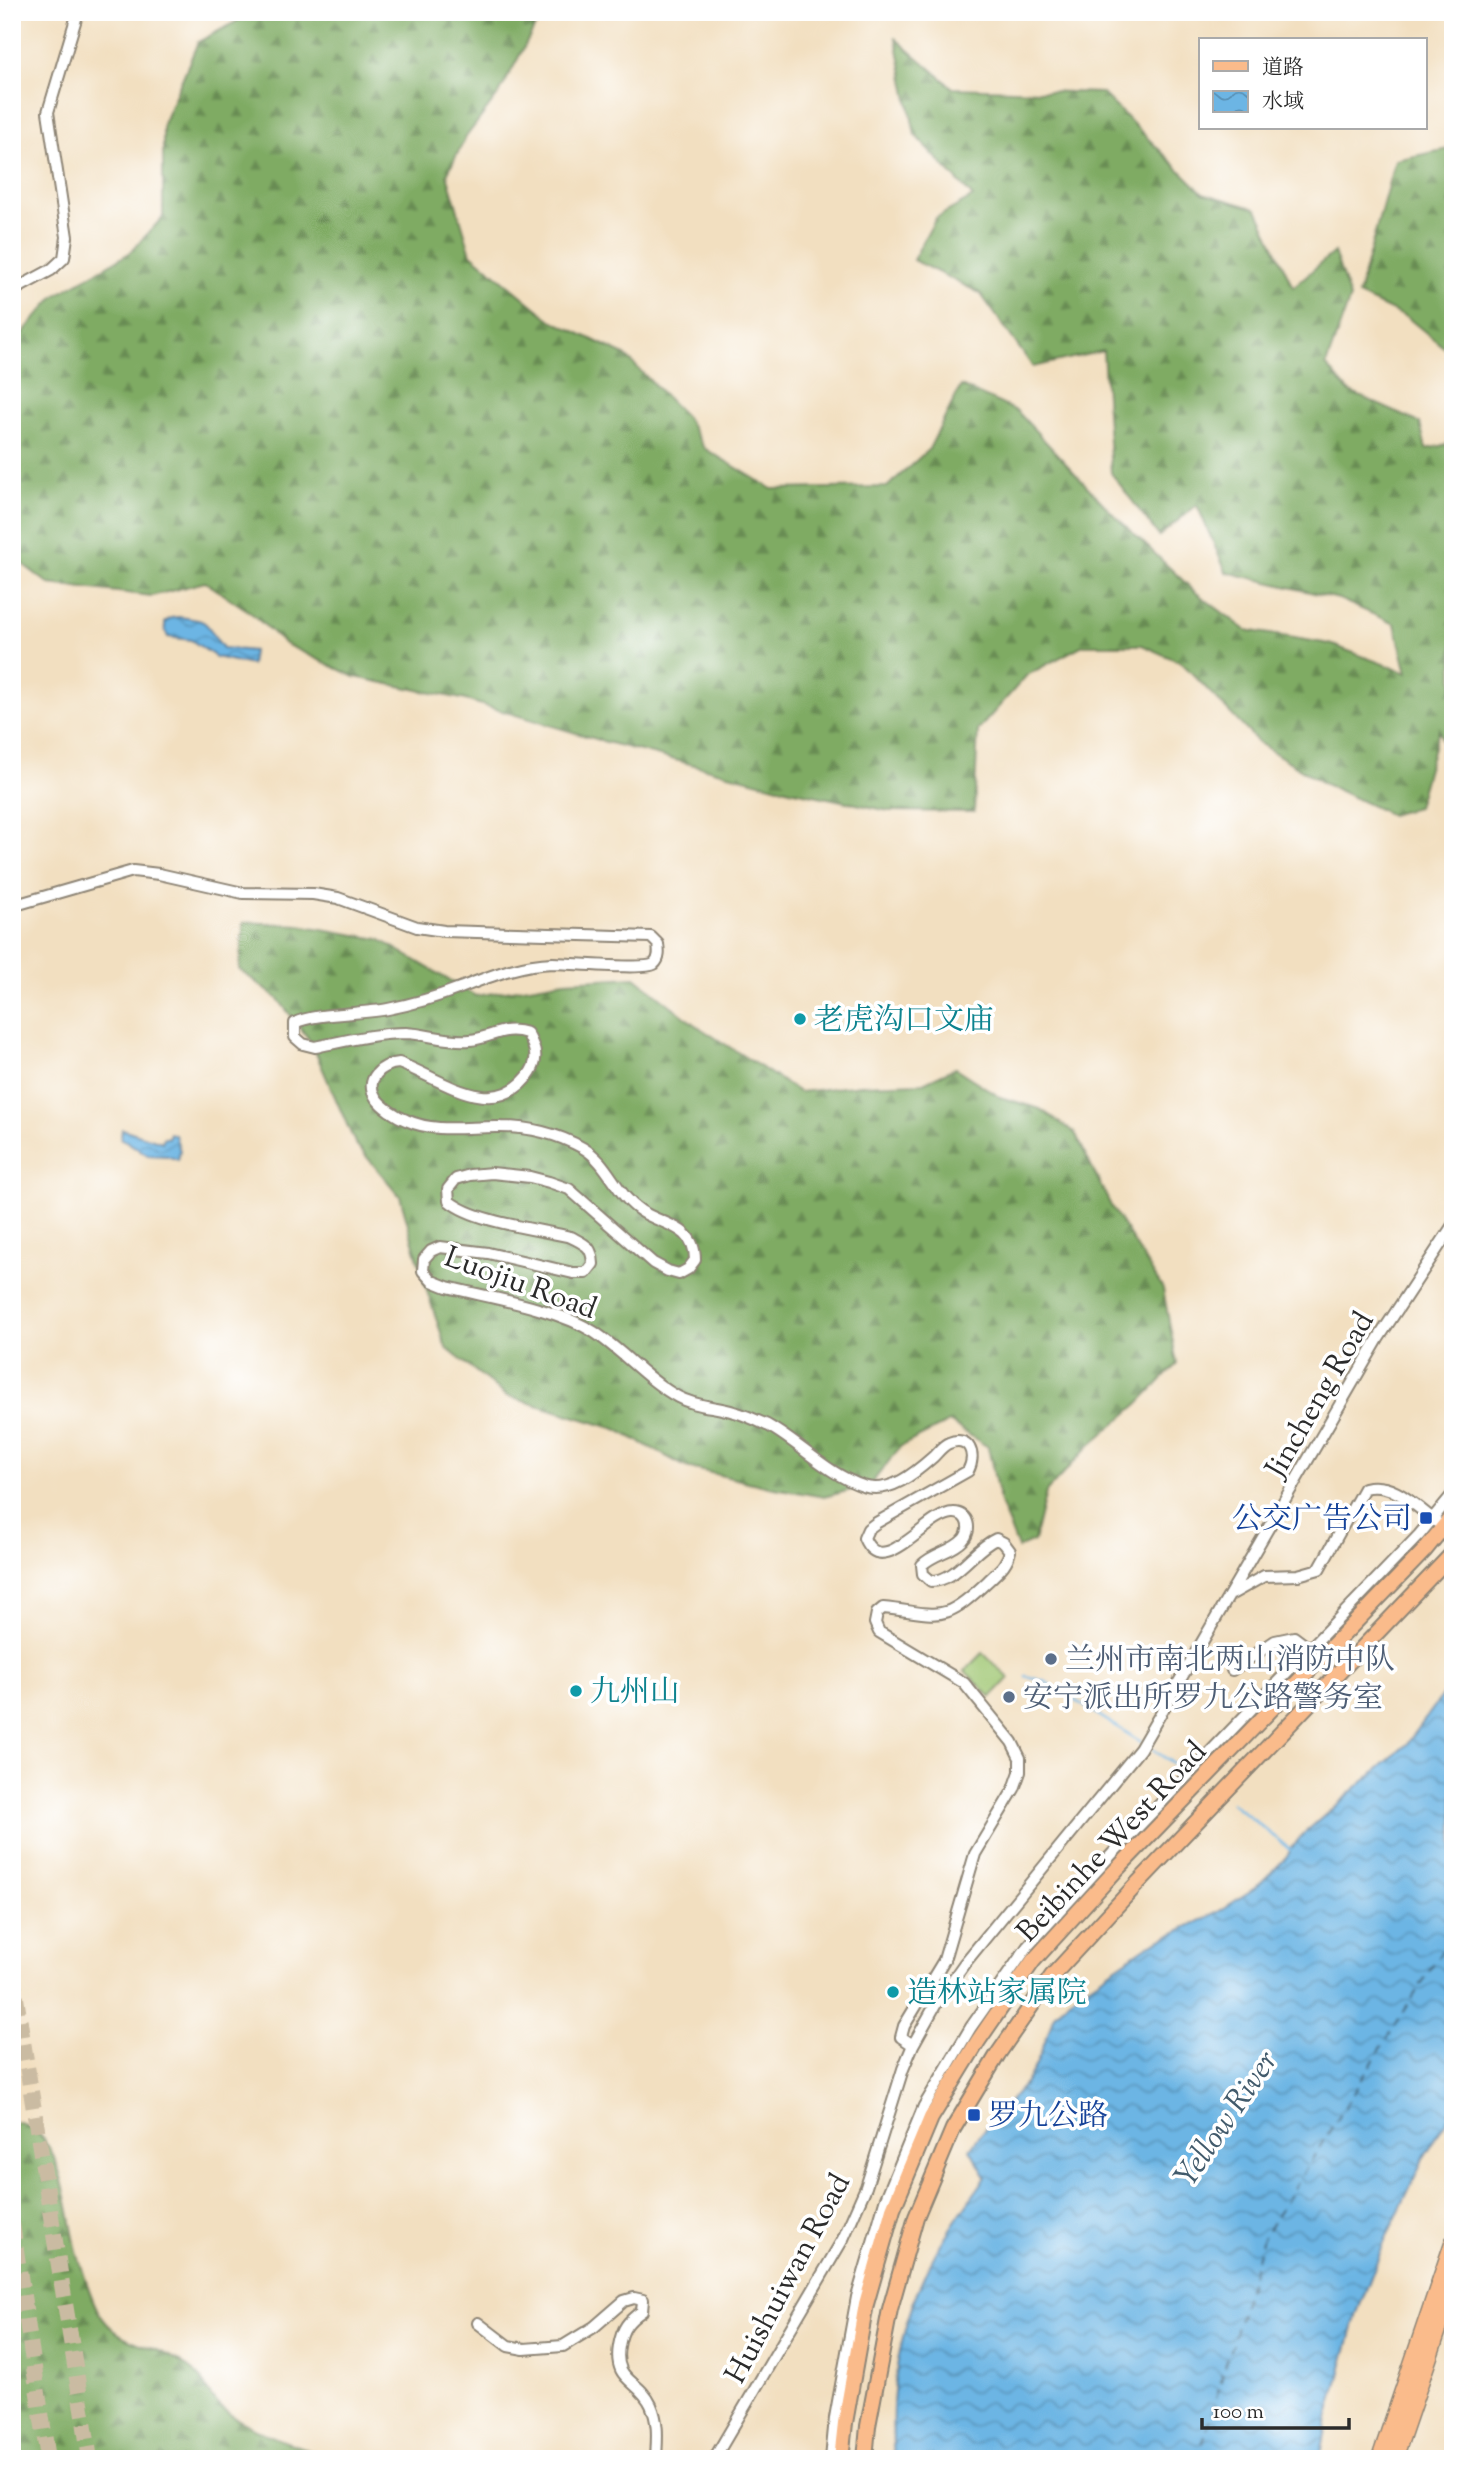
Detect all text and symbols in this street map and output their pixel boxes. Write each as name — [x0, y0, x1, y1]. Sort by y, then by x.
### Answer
legend — [1199, 38, 1426, 130]
text: 道路 — [1262, 54, 1304, 84]
text: 水域 — [1262, 88, 1304, 118]
place label: 老虎沟口文庙 — [814, 1000, 994, 1043]
marker: 老虎沟口文庙 — [792, 1011, 808, 1027]
street label: Luojiu Road — [438, 1237, 602, 1332]
street label: Jincheng Road — [1255, 1304, 1386, 1488]
place label: 公交广告公司 — [1232, 1499, 1412, 1542]
marker: 公交广告公司 — [1418, 1510, 1434, 1526]
place label: 兰州市南北两山消防中队 — [1065, 1640, 1395, 1683]
marker: 兰州市南北两山消防中队 — [1043, 1651, 1059, 1667]
place label: 九州山 — [590, 1672, 680, 1715]
place label: 安宁派出所罗九公路警务室 — [1023, 1678, 1383, 1721]
marker: 九州山 — [568, 1683, 584, 1699]
marker: 安宁派出所罗九公路警务室 — [1001, 1689, 1017, 1705]
street label: Beibinhe West Road — [1008, 1732, 1218, 1953]
place label: 造林站家属院 — [907, 1973, 1087, 2016]
marker: 造林站家属院 — [885, 1984, 901, 2000]
water label: Yellow River — [1165, 2042, 1290, 2197]
place label: 罗九公路 — [988, 2096, 1108, 2139]
marker: 罗九公路 — [966, 2107, 982, 2123]
street label: Huishuiwan Road — [716, 2167, 863, 2392]
scale bar — [1202, 2387, 1350, 2431]
text: 100 m — [1213, 2398, 1264, 2428]

